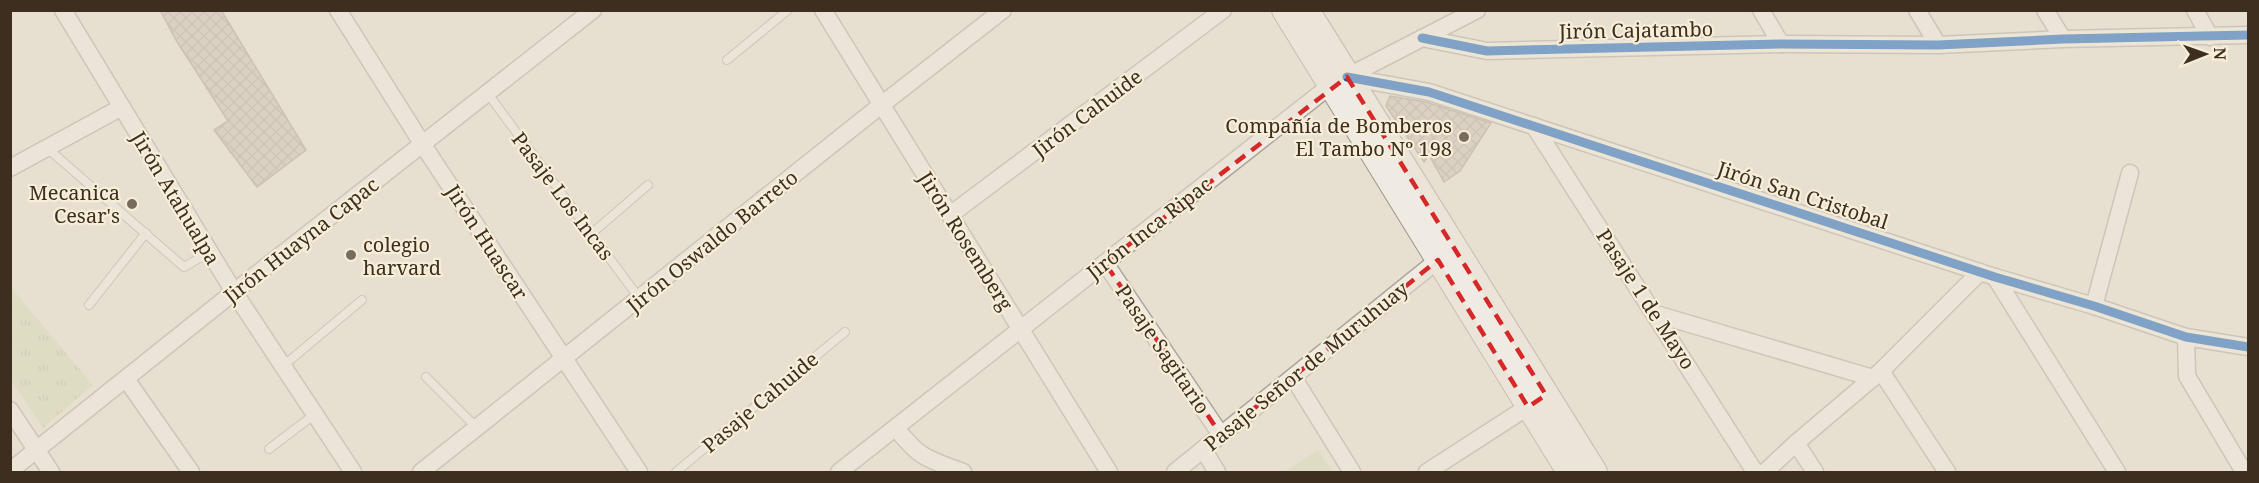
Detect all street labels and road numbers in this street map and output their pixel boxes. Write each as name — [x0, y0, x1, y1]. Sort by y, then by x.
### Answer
street label: Jirón Cajatambo — [1558, 15, 1713, 45]
street label: Jirón Cahuide — [1026, 63, 1147, 164]
street label: Jirón Atahualpa — [125, 125, 227, 270]
street label: Pasaje Los Incas — [506, 126, 620, 266]
street label: Jirón San Cristobal — [1713, 154, 1892, 235]
street label: Jirón Oswaldo Barreto — [620, 164, 803, 319]
street label: Jirón Rosemberg — [912, 166, 1020, 316]
street label: Jirón Inca Ripac — [1080, 170, 1217, 286]
street label: Jirón Huayna Capac — [217, 171, 384, 310]
street label: Jirón Huascar — [439, 178, 535, 305]
street label: Pasaje 1 de Mayo — [1590, 223, 1702, 375]
street label: Pasaje Señor de Muruhuay — [1198, 275, 1414, 457]
street label: Pasaje Sagitario — [1110, 279, 1216, 419]
street label: Pasaje Cahuide — [696, 345, 824, 459]

